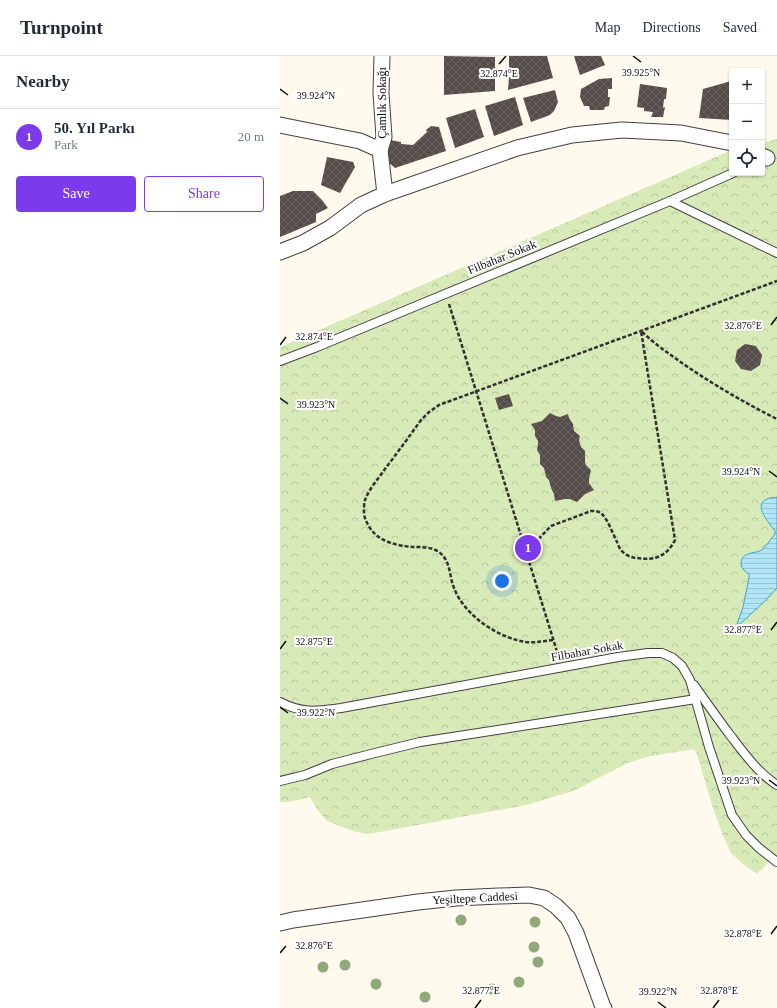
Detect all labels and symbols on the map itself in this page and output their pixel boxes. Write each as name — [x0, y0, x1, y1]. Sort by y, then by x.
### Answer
street label: Çamlık Sokağı — [375, 67, 389, 139]
text: 39.925°N — [622, 67, 660, 78]
text: 32.874°E — [480, 68, 518, 79]
text: 39.924°N — [297, 90, 335, 101]
street label: Filbahar Sokak — [466, 237, 538, 277]
text: 32.876°E — [724, 320, 762, 331]
text: 32.874°E — [295, 331, 333, 342]
text: 39.923°N — [297, 399, 335, 410]
text: 39.924°N — [722, 466, 760, 477]
pin: 1 — [515, 533, 541, 563]
your location — [492, 571, 512, 591]
text: 32.877°E — [724, 624, 762, 635]
text: 32.875°E — [295, 636, 333, 647]
street label: Filbahar Sokak — [550, 638, 624, 664]
text: 39.922°N — [297, 707, 335, 718]
text: 39.923°N — [722, 775, 760, 786]
street label: Yeşiltepe Caddesi — [432, 889, 519, 907]
text: 32.878°E — [724, 928, 762, 939]
text: 32.876°E — [295, 940, 333, 951]
text: 32.877°E — [462, 985, 500, 996]
text: 32.878°E — [700, 985, 738, 996]
text: 39.922°N — [639, 986, 677, 997]

